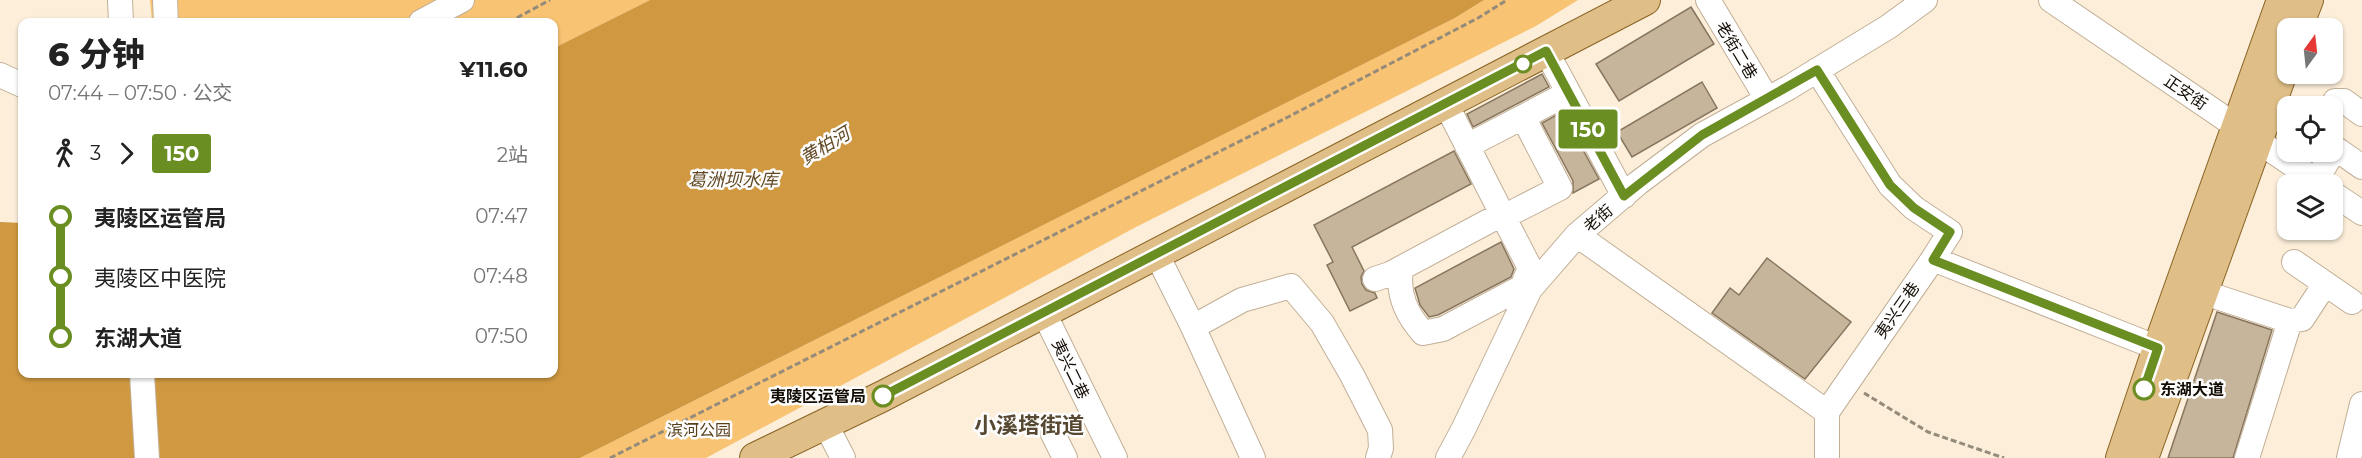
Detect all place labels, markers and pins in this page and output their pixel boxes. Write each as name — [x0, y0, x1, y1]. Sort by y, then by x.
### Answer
unlabelled marker — [1514, 55, 1532, 73]
marker: 东湖大道 — [2133, 378, 2155, 400]
place label: 东湖大道 — [2160, 380, 2224, 399]
marker: 夷陵区运管局 — [872, 385, 894, 407]
place label: 夷陵区运管局 — [770, 387, 866, 406]

